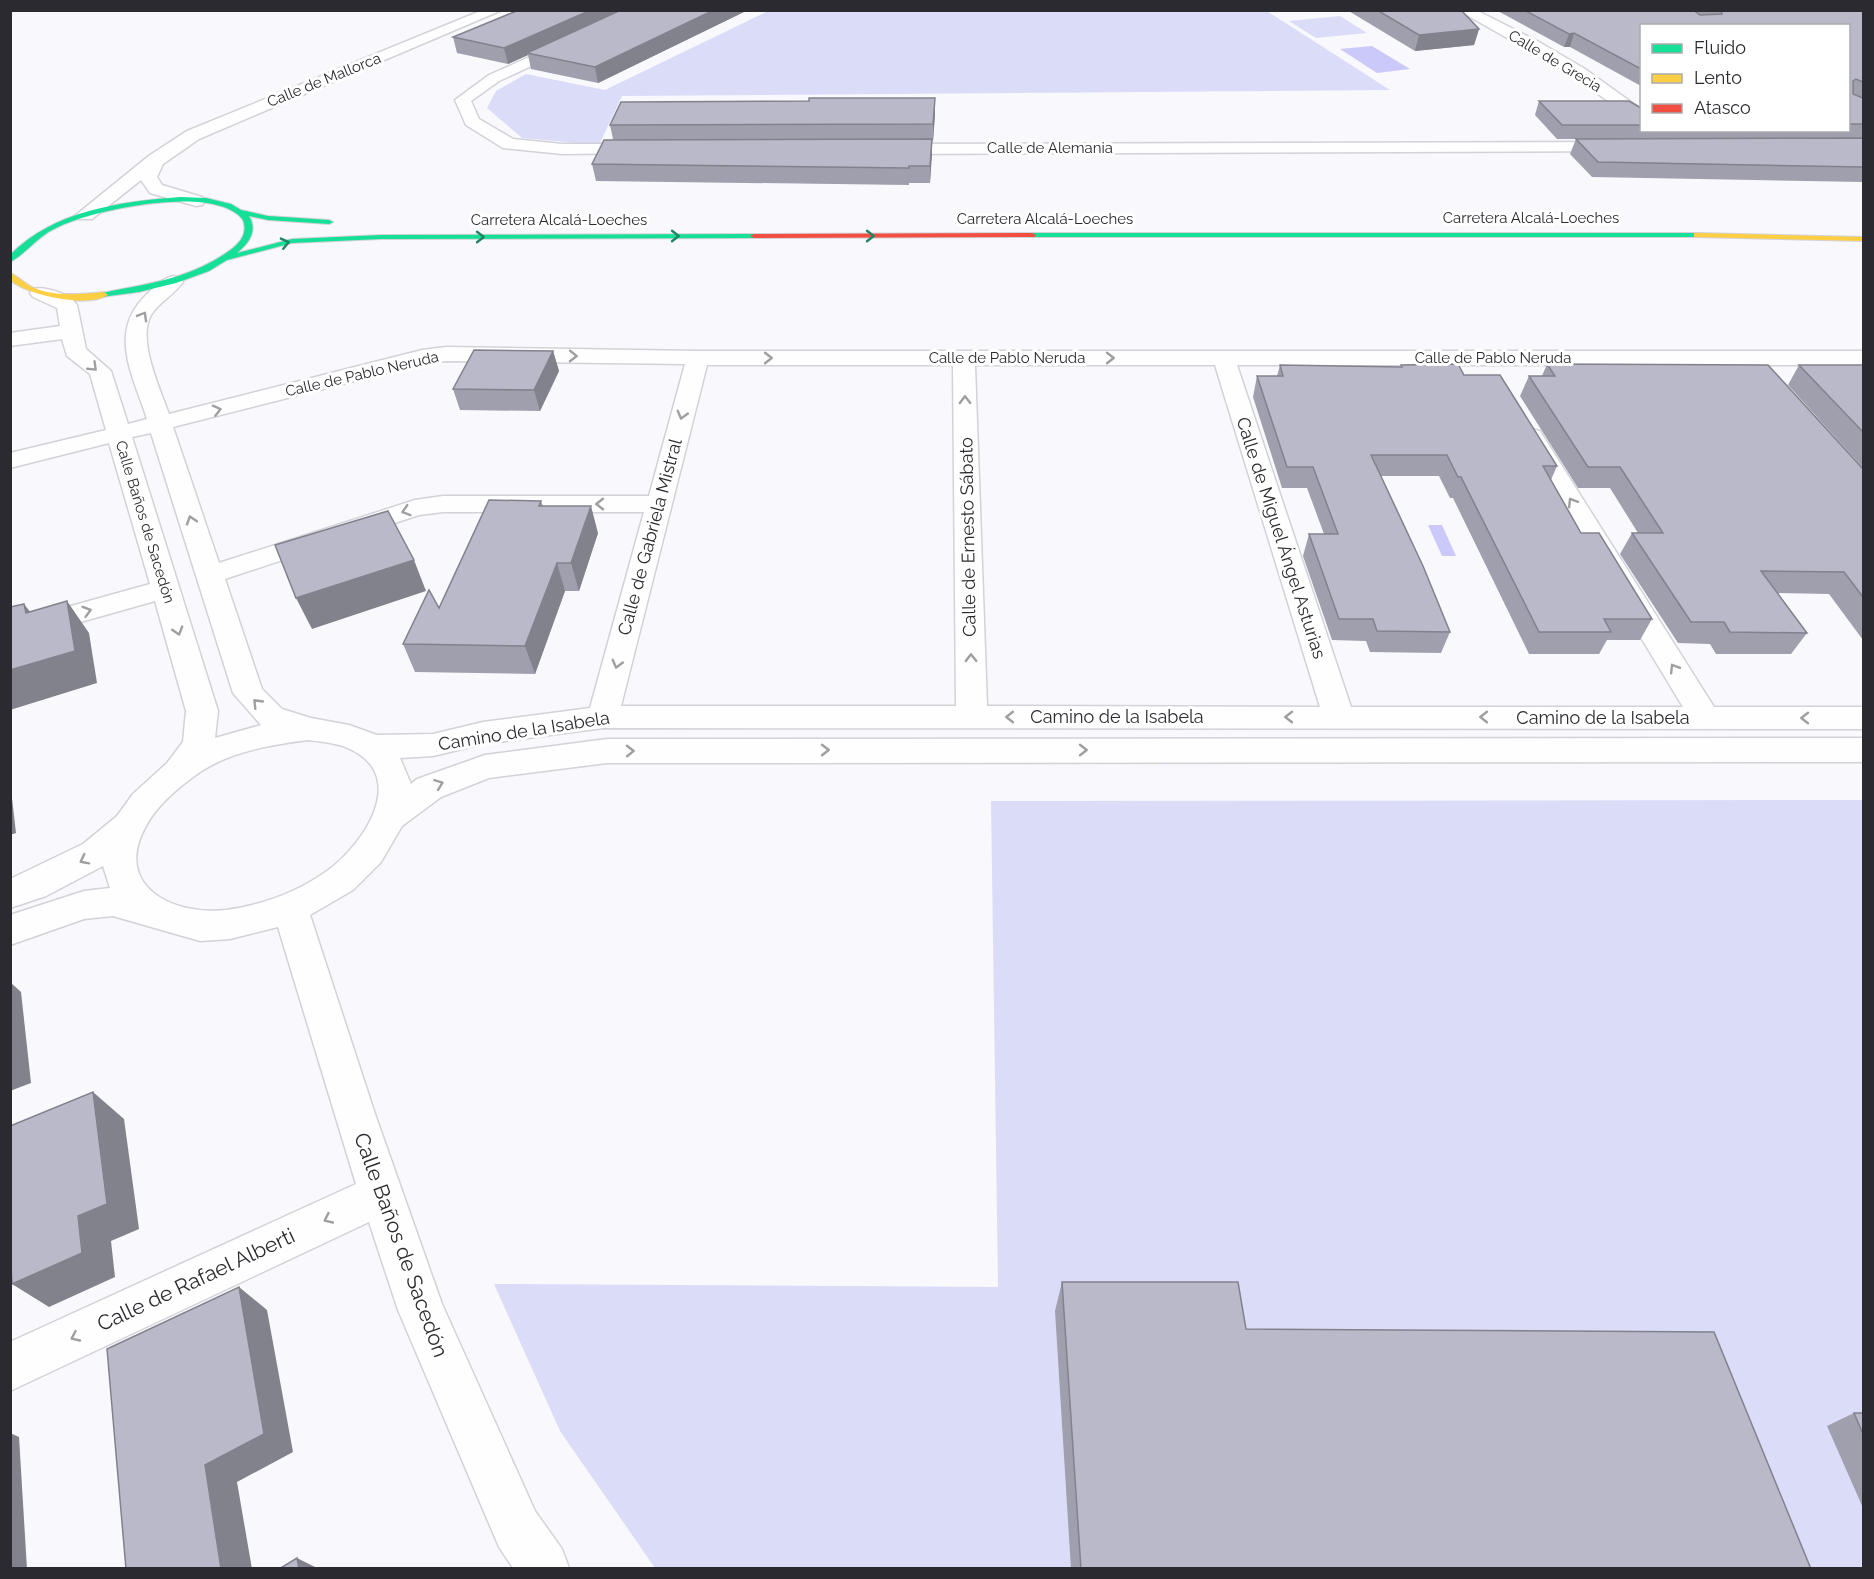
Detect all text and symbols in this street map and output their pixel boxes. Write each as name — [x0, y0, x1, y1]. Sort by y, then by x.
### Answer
legend — [1640, 24, 1850, 132]
street label: Calle de Grecia — [1505, 26, 1605, 96]
text: Fluido — [1694, 37, 1746, 58]
street label: Calle de Mallorca — [265, 49, 383, 111]
text: Lento — [1694, 67, 1742, 88]
text: Atasco — [1694, 97, 1751, 118]
street label: Calle de Alemania — [987, 139, 1113, 157]
street label: Carretera Alcalá-Loeches — [1443, 209, 1619, 227]
street label: Carretera Alcalá-Loeches — [957, 210, 1133, 228]
street label: Carretera Alcalá-Loeches — [471, 211, 647, 229]
one-way arrow — [670, 230, 679, 242]
one-way arrow — [865, 230, 874, 242]
one-way arrow — [475, 231, 484, 243]
one-way arrow — [280, 237, 290, 250]
one-way arrow — [135, 312, 147, 322]
street label: Calle de Pablo Neruda — [284, 348, 440, 400]
street label: Calle de Pablo Neruda — [929, 349, 1085, 367]
street label: Calle de Pablo Neruda — [1415, 349, 1571, 367]
one-way arrow — [568, 350, 577, 362]
one-way arrow — [763, 352, 772, 364]
one-way arrow — [1105, 352, 1114, 364]
one-way arrow — [87, 360, 97, 371]
one-way arrow — [959, 396, 972, 405]
one-way arrow — [211, 405, 222, 417]
one-way arrow — [677, 410, 690, 420]
street label: Calle de Miguel Ángel Asturias — [1232, 414, 1332, 662]
street label: Calle de Gabriela Mistral — [613, 436, 686, 638]
street label: Calle de Ernesto Sábato — [955, 437, 980, 637]
street label: Calle Baños de Sacedón — [112, 438, 178, 606]
one-way arrow — [595, 498, 604, 510]
one-way arrow — [1567, 498, 1579, 508]
one-way arrow — [401, 504, 412, 517]
one-way arrow — [186, 516, 198, 526]
one-way arrow — [81, 606, 92, 618]
one-way arrow — [171, 625, 183, 636]
one-way arrow — [965, 654, 977, 663]
one-way arrow — [611, 659, 624, 669]
one-way arrow — [1670, 664, 1682, 674]
one-way arrow — [253, 699, 264, 709]
street label: Camino de la Isabela — [1030, 706, 1204, 727]
street label: Camino de la Isabela — [437, 707, 611, 754]
street label: Camino de la Isabela — [1516, 707, 1690, 728]
one-way arrow — [1006, 711, 1015, 723]
one-way arrow — [1285, 711, 1294, 723]
one-way arrow — [1480, 711, 1489, 723]
one-way arrow — [1801, 712, 1810, 724]
one-way arrow — [820, 744, 829, 756]
one-way arrow — [1078, 744, 1087, 756]
one-way arrow — [625, 745, 634, 757]
one-way arrow — [433, 779, 444, 791]
one-way arrow — [79, 853, 90, 864]
street label: Calle Baños de Sacedón — [349, 1129, 454, 1361]
one-way arrow — [323, 1211, 334, 1223]
street label: Calle de Rafael Alberti — [93, 1223, 299, 1336]
one-way arrow — [70, 1329, 81, 1341]

